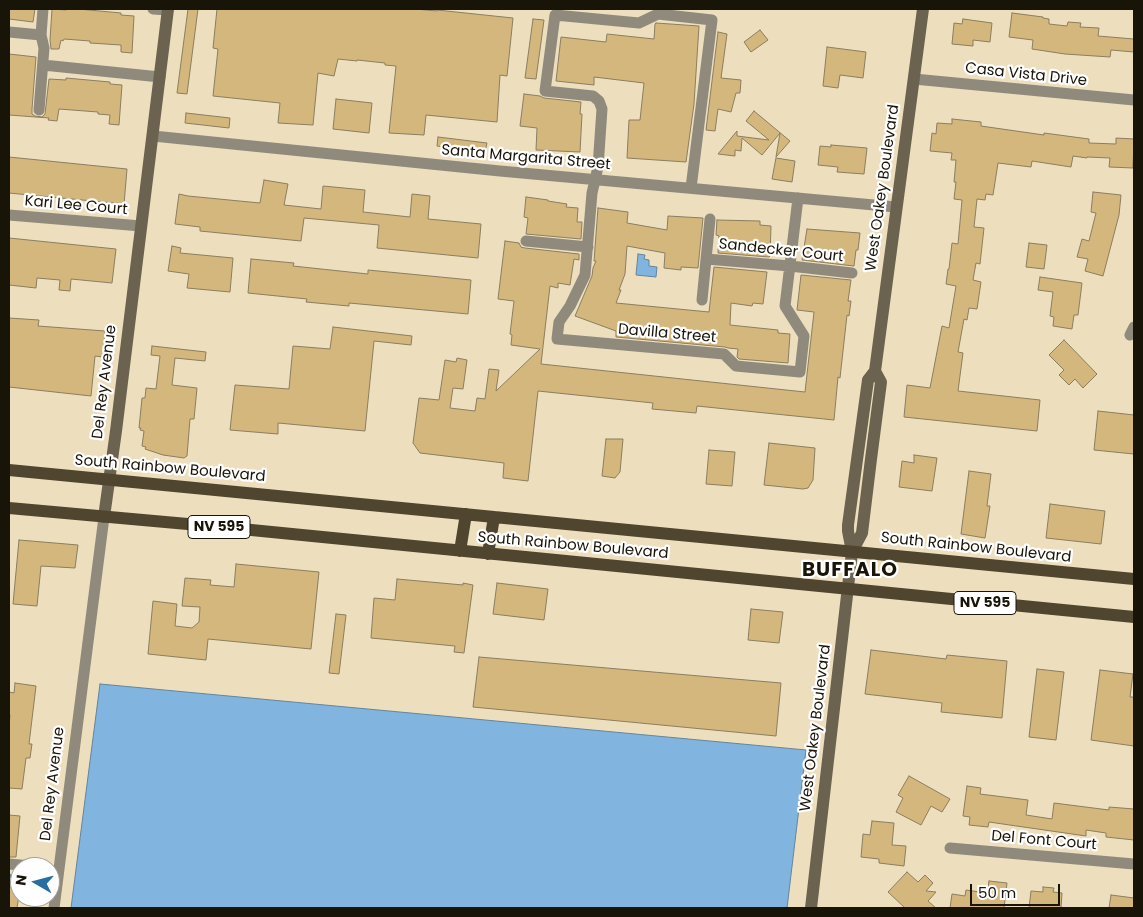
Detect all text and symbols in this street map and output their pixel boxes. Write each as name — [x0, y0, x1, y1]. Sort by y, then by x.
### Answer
street label: Casa Vista Drive — [964, 60, 1088, 90]
street label: West Oakey Boulevard — [862, 103, 904, 273]
street label: Santa Margarita Street — [441, 142, 611, 174]
street label: Kari Lee Court — [24, 193, 128, 219]
street label: Sandecker Court — [718, 235, 844, 267]
street label: Davilla Street — [617, 321, 717, 347]
street label: Del Rey Avenue — [89, 324, 121, 440]
street label: South Rainbow Boulevard — [74, 452, 266, 486]
road number: NV 595 — [188, 516, 250, 538]
street label: South Rainbow Boulevard — [477, 529, 669, 563]
street label: South Rainbow Boulevard — [880, 529, 1072, 567]
district label: BUFFALO — [801, 559, 899, 583]
road number: NV 595 — [954, 592, 1016, 614]
street label: West Oakey Boulevard — [797, 643, 835, 813]
street label: Del Rey Avenue — [37, 726, 69, 842]
street label: Del Font Court — [991, 827, 1097, 855]
north arrow — [10, 857, 60, 907]
text: N — [11, 873, 32, 887]
scale bar — [973, 874, 1063, 906]
text: 50 m — [978, 882, 1016, 903]

